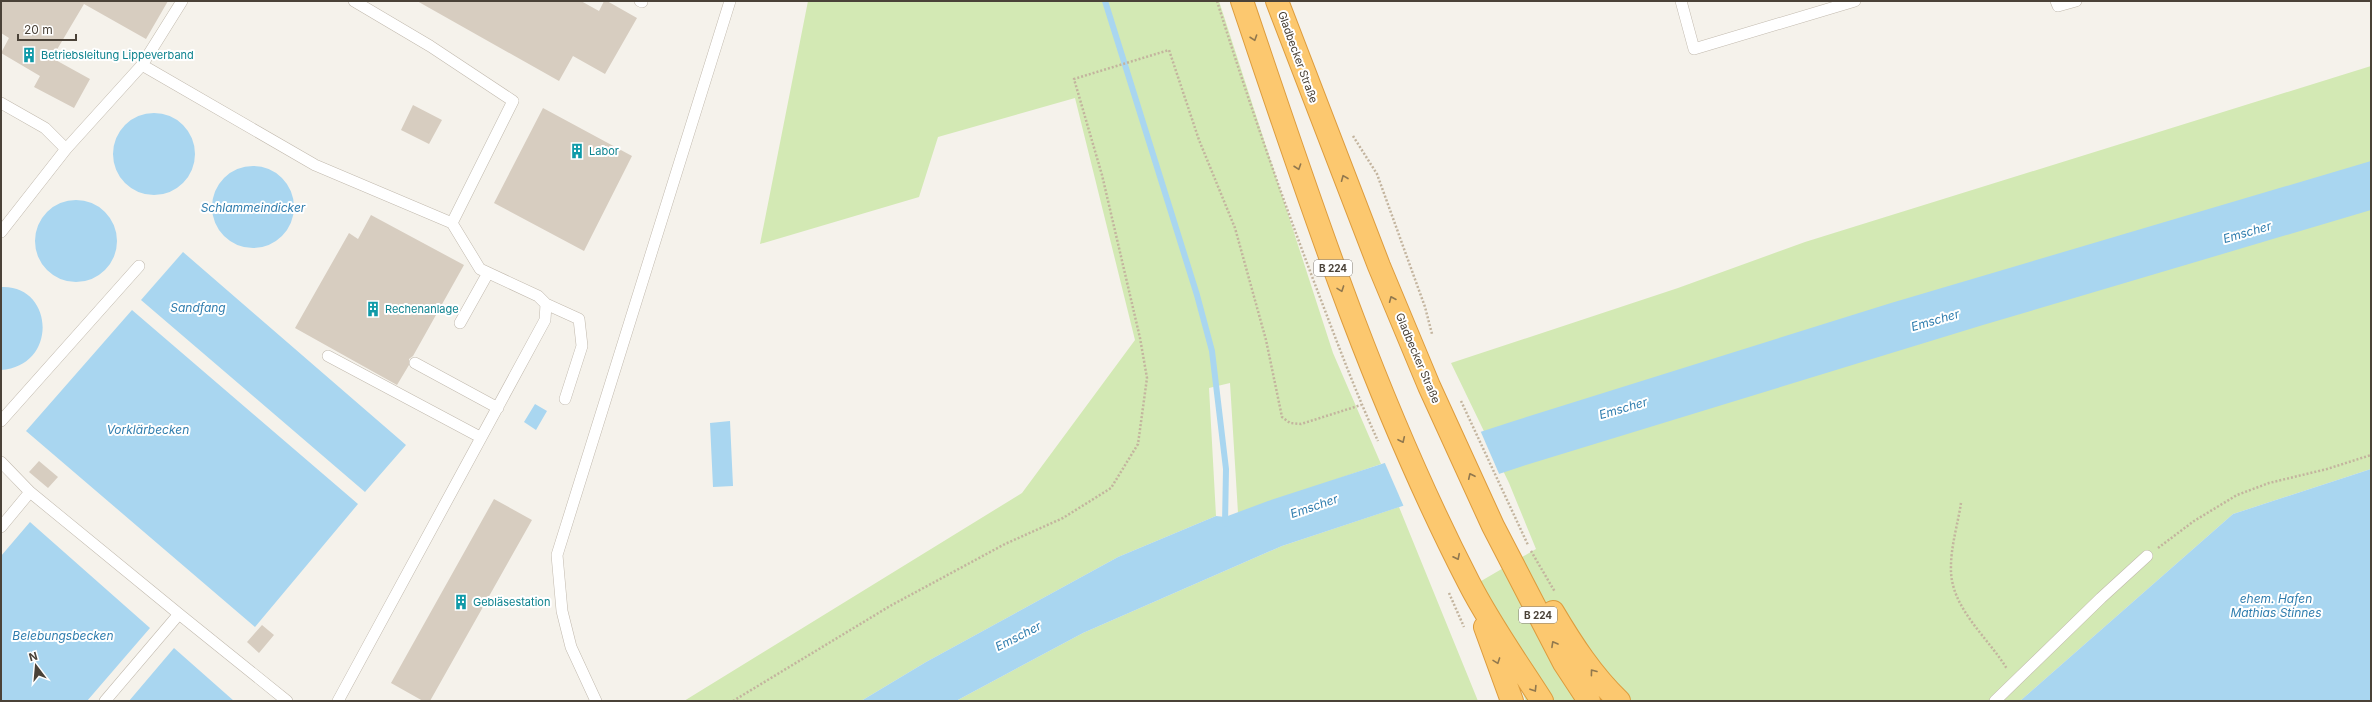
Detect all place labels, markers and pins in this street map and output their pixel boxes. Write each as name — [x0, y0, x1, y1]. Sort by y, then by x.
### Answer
building icon: Betriebsleitung Lippeverband — [20, 46, 38, 64]
place label: Betriebsleitung Lippeverband — [41, 48, 194, 62]
building icon: Labor — [568, 142, 586, 160]
place label: Labor — [589, 144, 619, 158]
building icon: Rechenanlage — [364, 300, 382, 318]
place label: Rechenanlage — [385, 302, 459, 316]
building icon: Gebläsestation — [452, 593, 470, 611]
place label: Gebläsestation — [473, 595, 550, 609]

